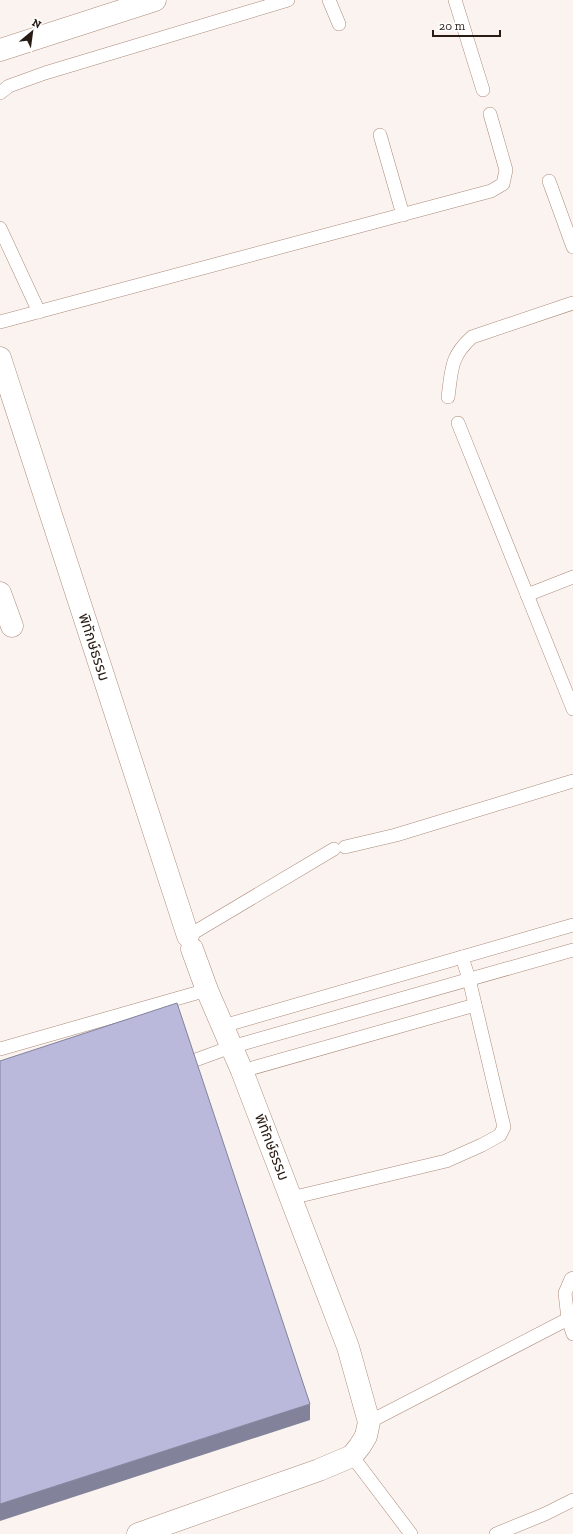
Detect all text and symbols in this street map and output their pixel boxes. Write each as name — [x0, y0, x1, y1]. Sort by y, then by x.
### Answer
north arrow — [12, 12, 52, 52]
scale bar — [433, 12, 500, 38]
text: N — [30, 16, 44, 32]
text: 20 m — [439, 19, 466, 33]
street label: พิทักษ์ธรรม — [75, 611, 113, 683]
street label: พิทักษ์ธรรม — [251, 1111, 293, 1183]

